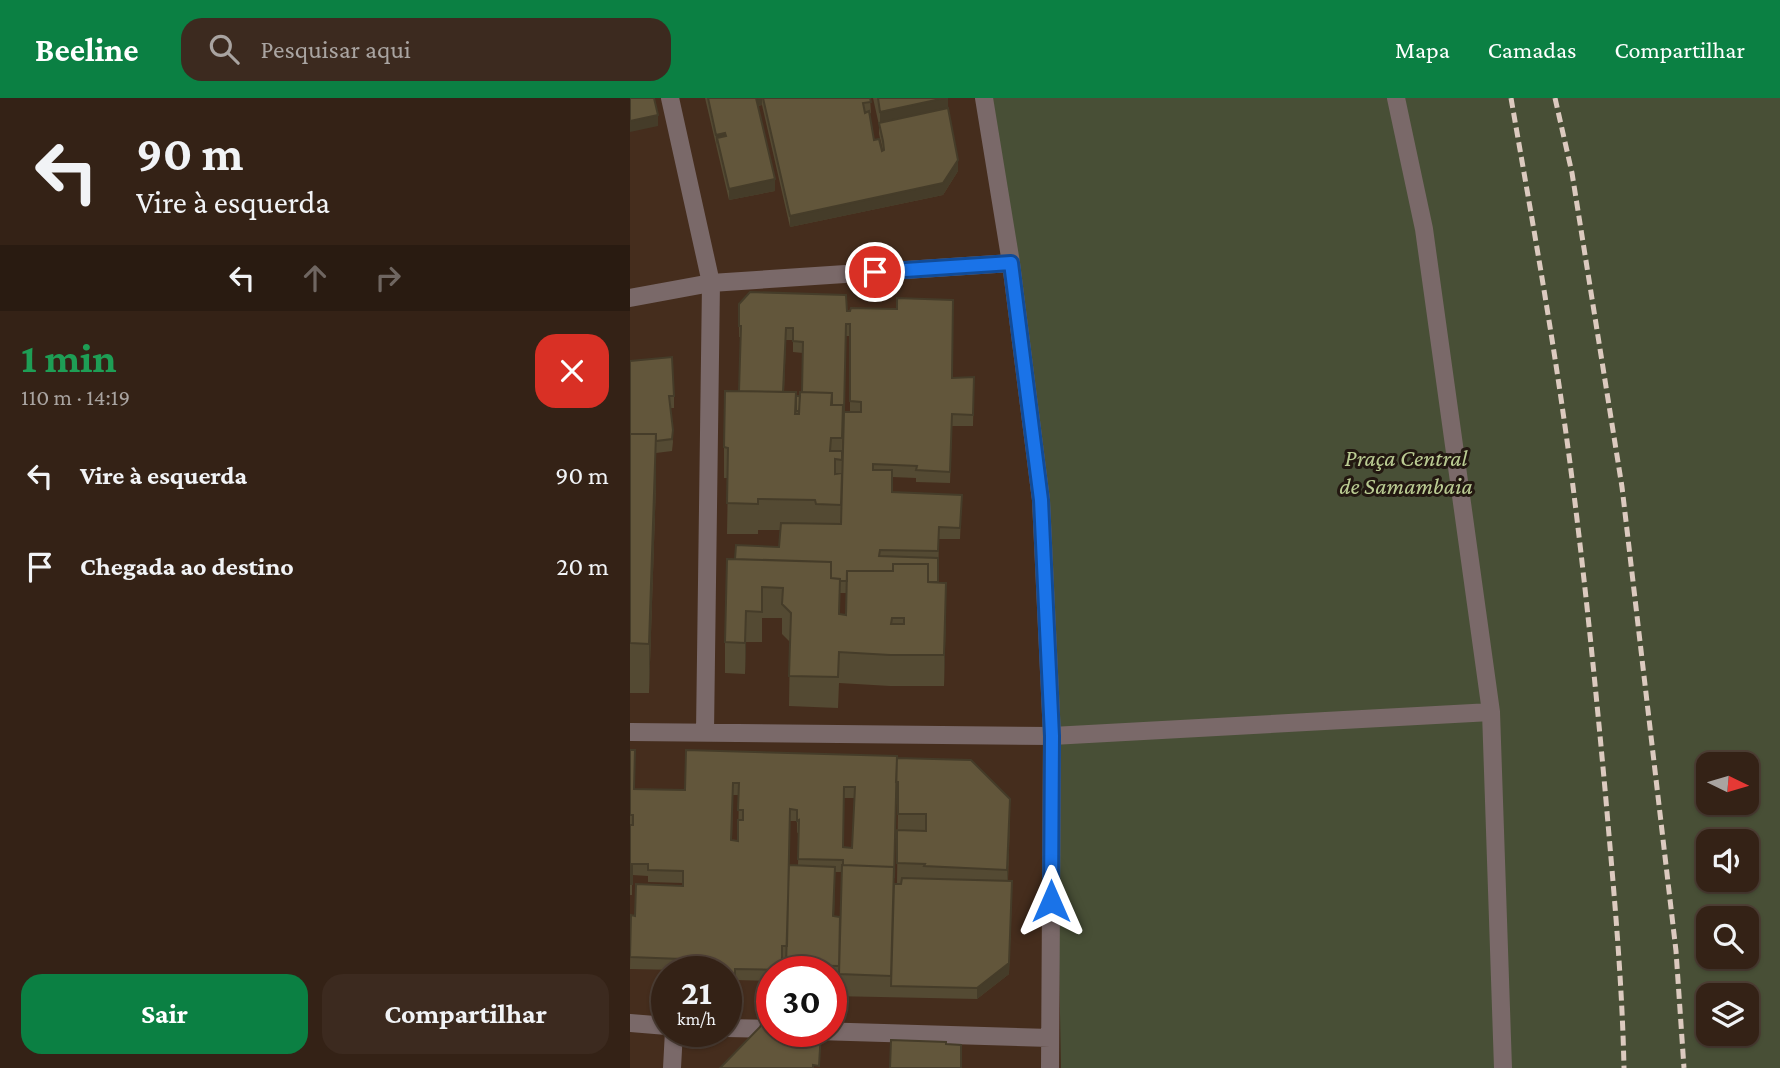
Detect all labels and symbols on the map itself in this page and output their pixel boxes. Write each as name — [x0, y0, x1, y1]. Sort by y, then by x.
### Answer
pin — [845, 242, 905, 302]
park label: Praça Central de Samambaia — [1339, 444, 1473, 499]
north arrow — [1696, 752, 1759, 816]
position arrow — [1014, 864, 1088, 938]
speed limit sign: 30 — [756, 956, 847, 1047]

